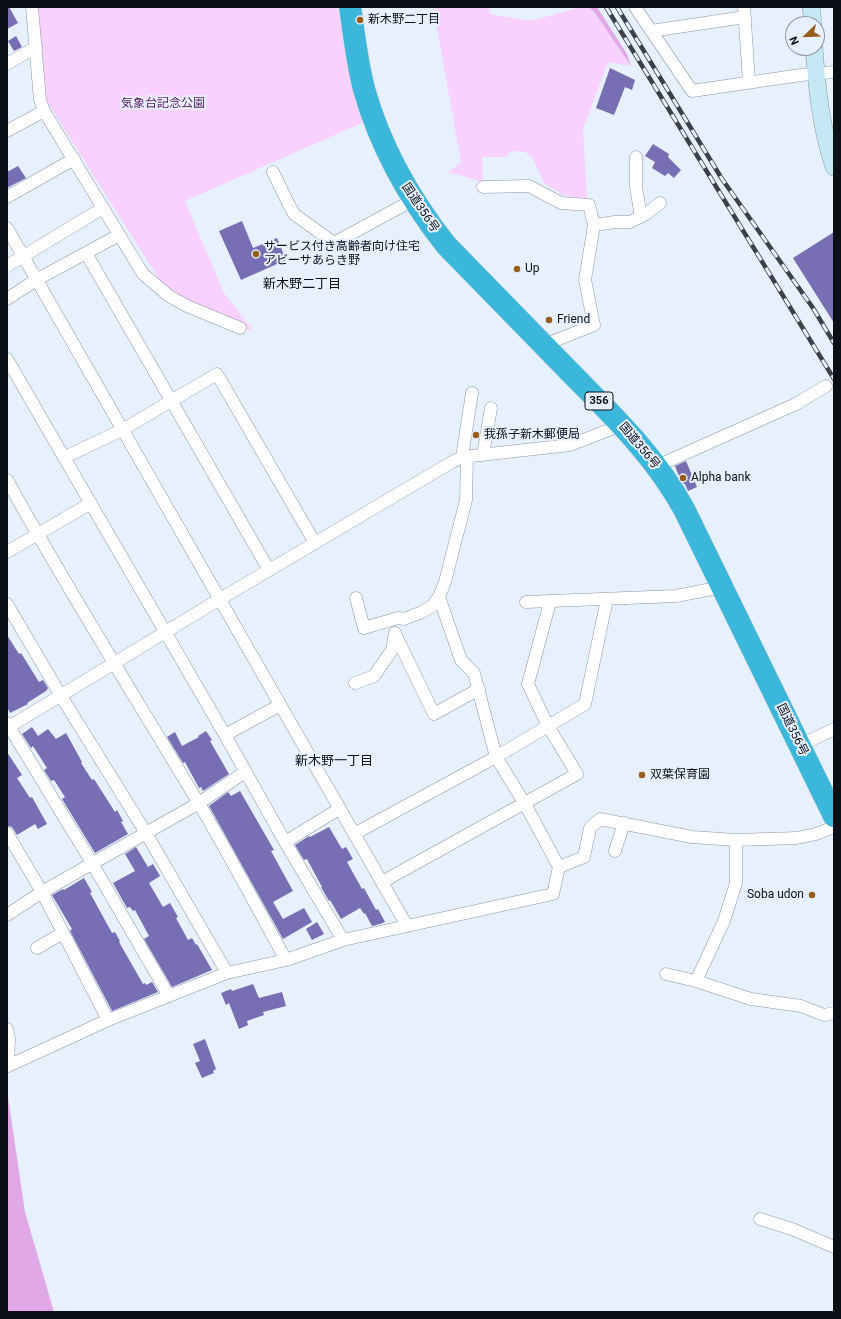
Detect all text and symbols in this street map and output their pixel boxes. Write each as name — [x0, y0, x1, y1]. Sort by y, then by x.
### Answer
place label: 新木野二丁目 — [368, 13, 440, 27]
marker: 新木野二丁目 — [355, 15, 365, 25]
north arrow — [785, 16, 825, 56]
text: N — [787, 34, 802, 47]
park label: 気象台記念公園 — [121, 97, 205, 111]
street label: 国道356号 — [398, 181, 442, 235]
place label: サービス付き高齢者向け住宅 アビーサあらき野 — [264, 240, 420, 268]
marker: サービス付き高齢者向け住宅 アビーサあらき野 — [251, 249, 261, 259]
place label: Up — [525, 262, 540, 276]
marker: Up — [512, 264, 522, 274]
district label: 新木野二丁目 — [263, 277, 341, 293]
place label: Friend — [557, 313, 590, 327]
marker: Friend — [544, 315, 554, 325]
road number: 356 — [585, 392, 613, 410]
street label: 国道356号 — [615, 420, 663, 472]
place label: 我孫子新木郵便局 — [484, 428, 580, 442]
marker: 我孫子新木郵便局 — [471, 430, 481, 440]
place label: Alpha bank — [691, 471, 751, 485]
marker: Alpha bank — [678, 473, 688, 483]
street label: 国道356号 — [773, 702, 811, 758]
district label: 新木野一丁目 — [295, 754, 373, 770]
place label: 双葉保育園 — [650, 768, 710, 782]
marker: 双葉保育園 — [637, 770, 647, 780]
place label: Soba udon — [747, 888, 804, 902]
marker: Soba udon — [807, 890, 817, 900]

